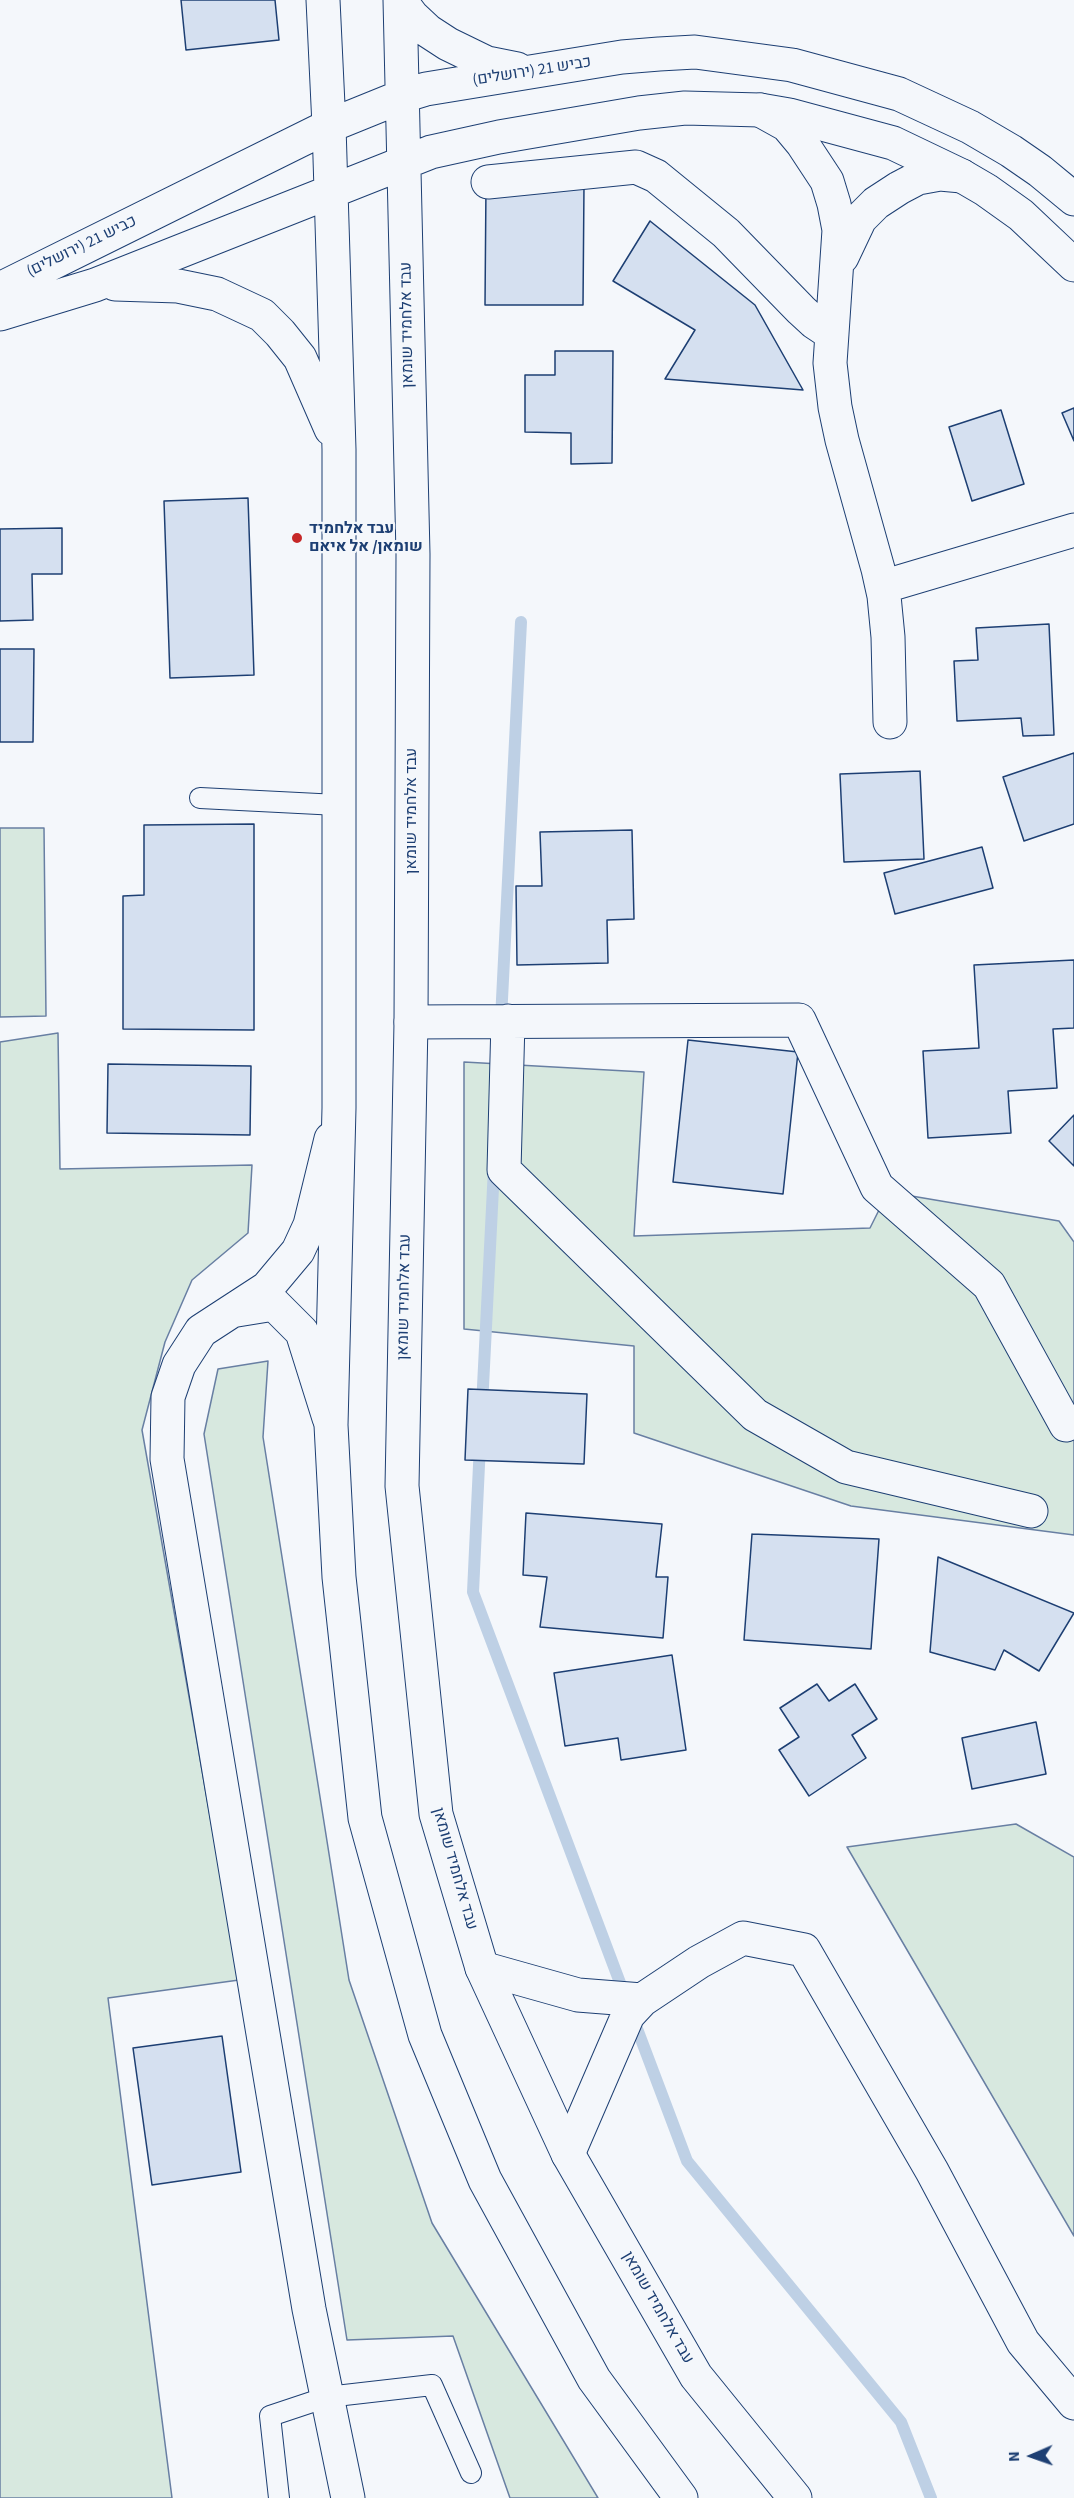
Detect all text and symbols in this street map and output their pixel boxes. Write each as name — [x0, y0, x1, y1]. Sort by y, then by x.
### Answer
street label: כביש 21 (ירושלים) — [471, 53, 593, 91]
street label: כביש 21 (ירושלים) — [24, 212, 140, 282]
street label: עבד אלחמיד שומאן — [397, 262, 419, 388]
place label: עבד אלחמיד שומאן/ אל איאם — [309, 519, 423, 557]
marker: עבד אלחמיד שומאן/ אל איאם — [290, 531, 304, 545]
street label: עבד אלחמיד שומאן — [402, 748, 422, 874]
street label: עבד אלחמיד שומאן — [394, 1234, 416, 1360]
street label: עבד אלחמיד שומאן — [427, 1806, 481, 1932]
street label: עבד אלחמיד שומאן — [617, 2248, 697, 2368]
north arrow — [1002, 2426, 1062, 2486]
text: N — [1003, 2451, 1025, 2462]

